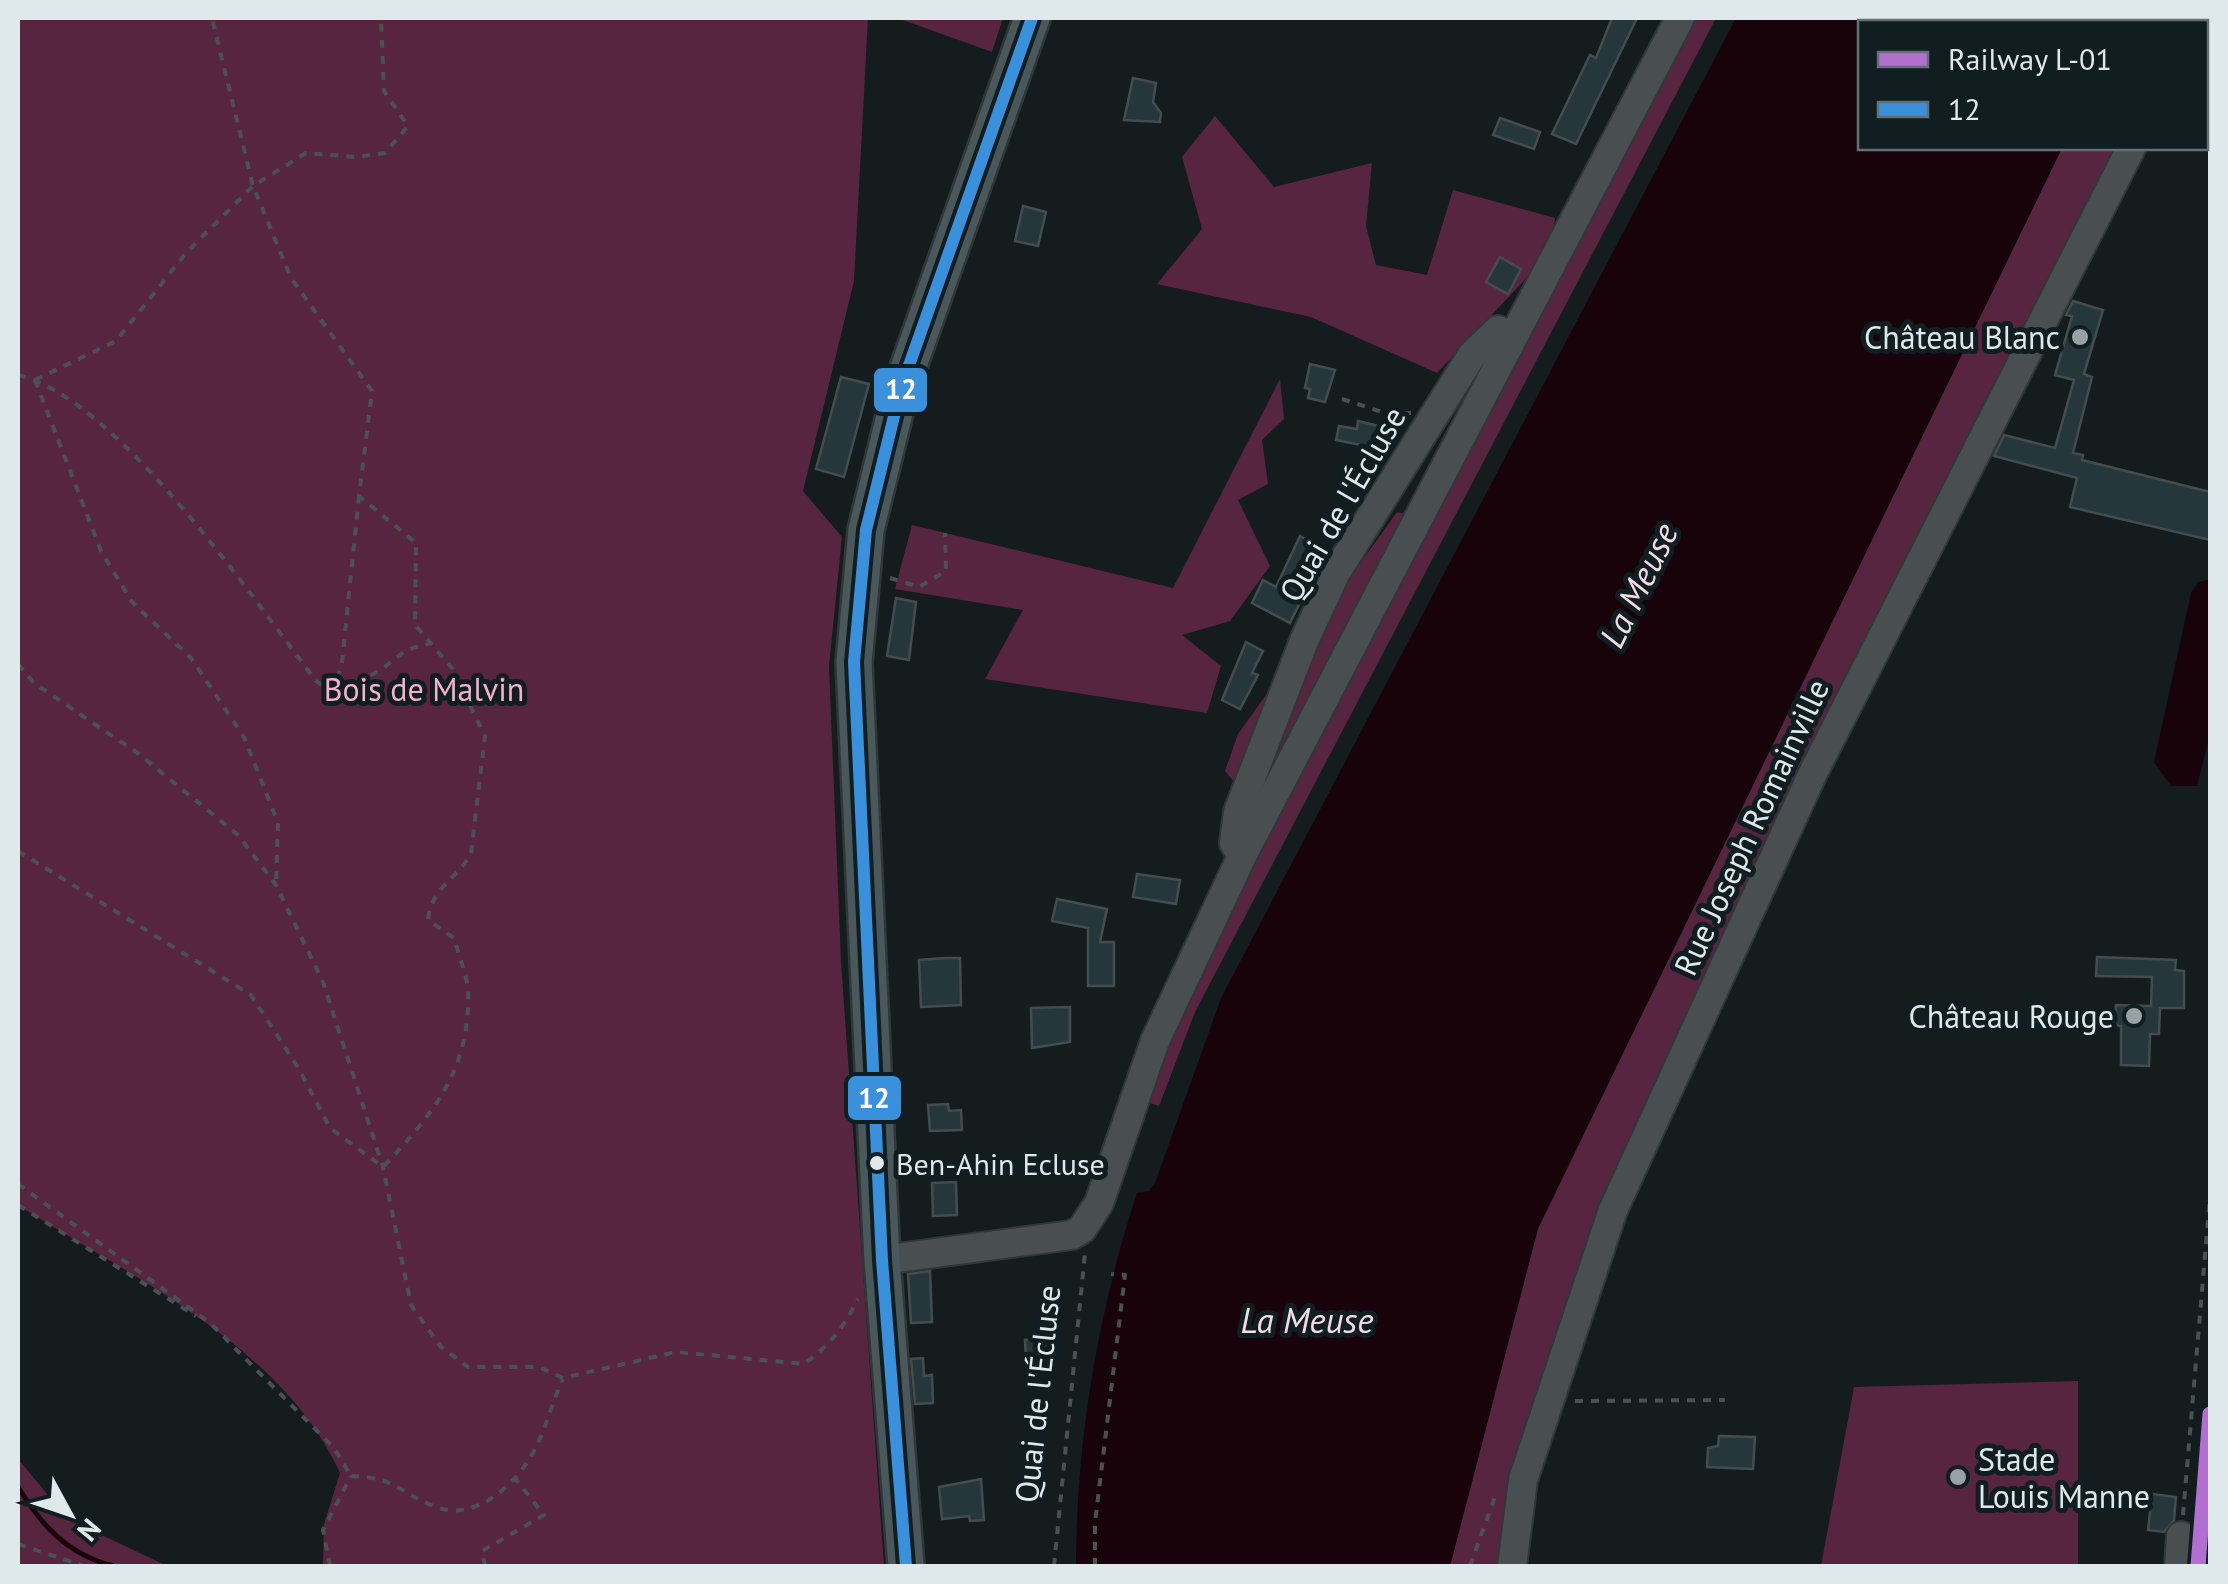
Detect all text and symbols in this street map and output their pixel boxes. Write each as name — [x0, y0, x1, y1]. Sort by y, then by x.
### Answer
legend — [1858, 20, 2208, 150]
text: Railway L-01 — [1948, 39, 2112, 78]
text: 12 — [1948, 89, 1981, 128]
place label: Château Blanc — [1864, 316, 2060, 358]
marker: Château Blanc — [2069, 326, 2091, 348]
line badge: 12 — [872, 366, 929, 414]
text: 12 — [885, 370, 917, 407]
street label: Quai de l'Écluse — [1269, 399, 1415, 609]
water label: La Meuse — [1588, 515, 1688, 655]
park label: Bois de Malvin — [324, 668, 524, 710]
street label: Rue Joseph Romainville — [1664, 672, 1838, 982]
place label: Château Rouge — [1909, 995, 2114, 1037]
marker: Château Rouge — [2123, 1005, 2145, 1027]
line badge: 12 — [846, 1074, 903, 1122]
text: 12 — [858, 1079, 890, 1116]
place label: Ben-Ahin Ecluse — [896, 1144, 1105, 1183]
marker: Ben-Ahin Ecluse — [867, 1153, 887, 1173]
street label: Quai de l'Écluse — [1005, 1283, 1069, 1505]
water label: La Meuse — [1240, 1297, 1374, 1343]
place label: Stade Louis Manne — [1978, 1438, 2150, 1517]
north arrow — [20, 1464, 120, 1564]
marker: Stade Louis Manne — [1947, 1466, 1969, 1488]
text: N — [69, 1511, 110, 1549]

